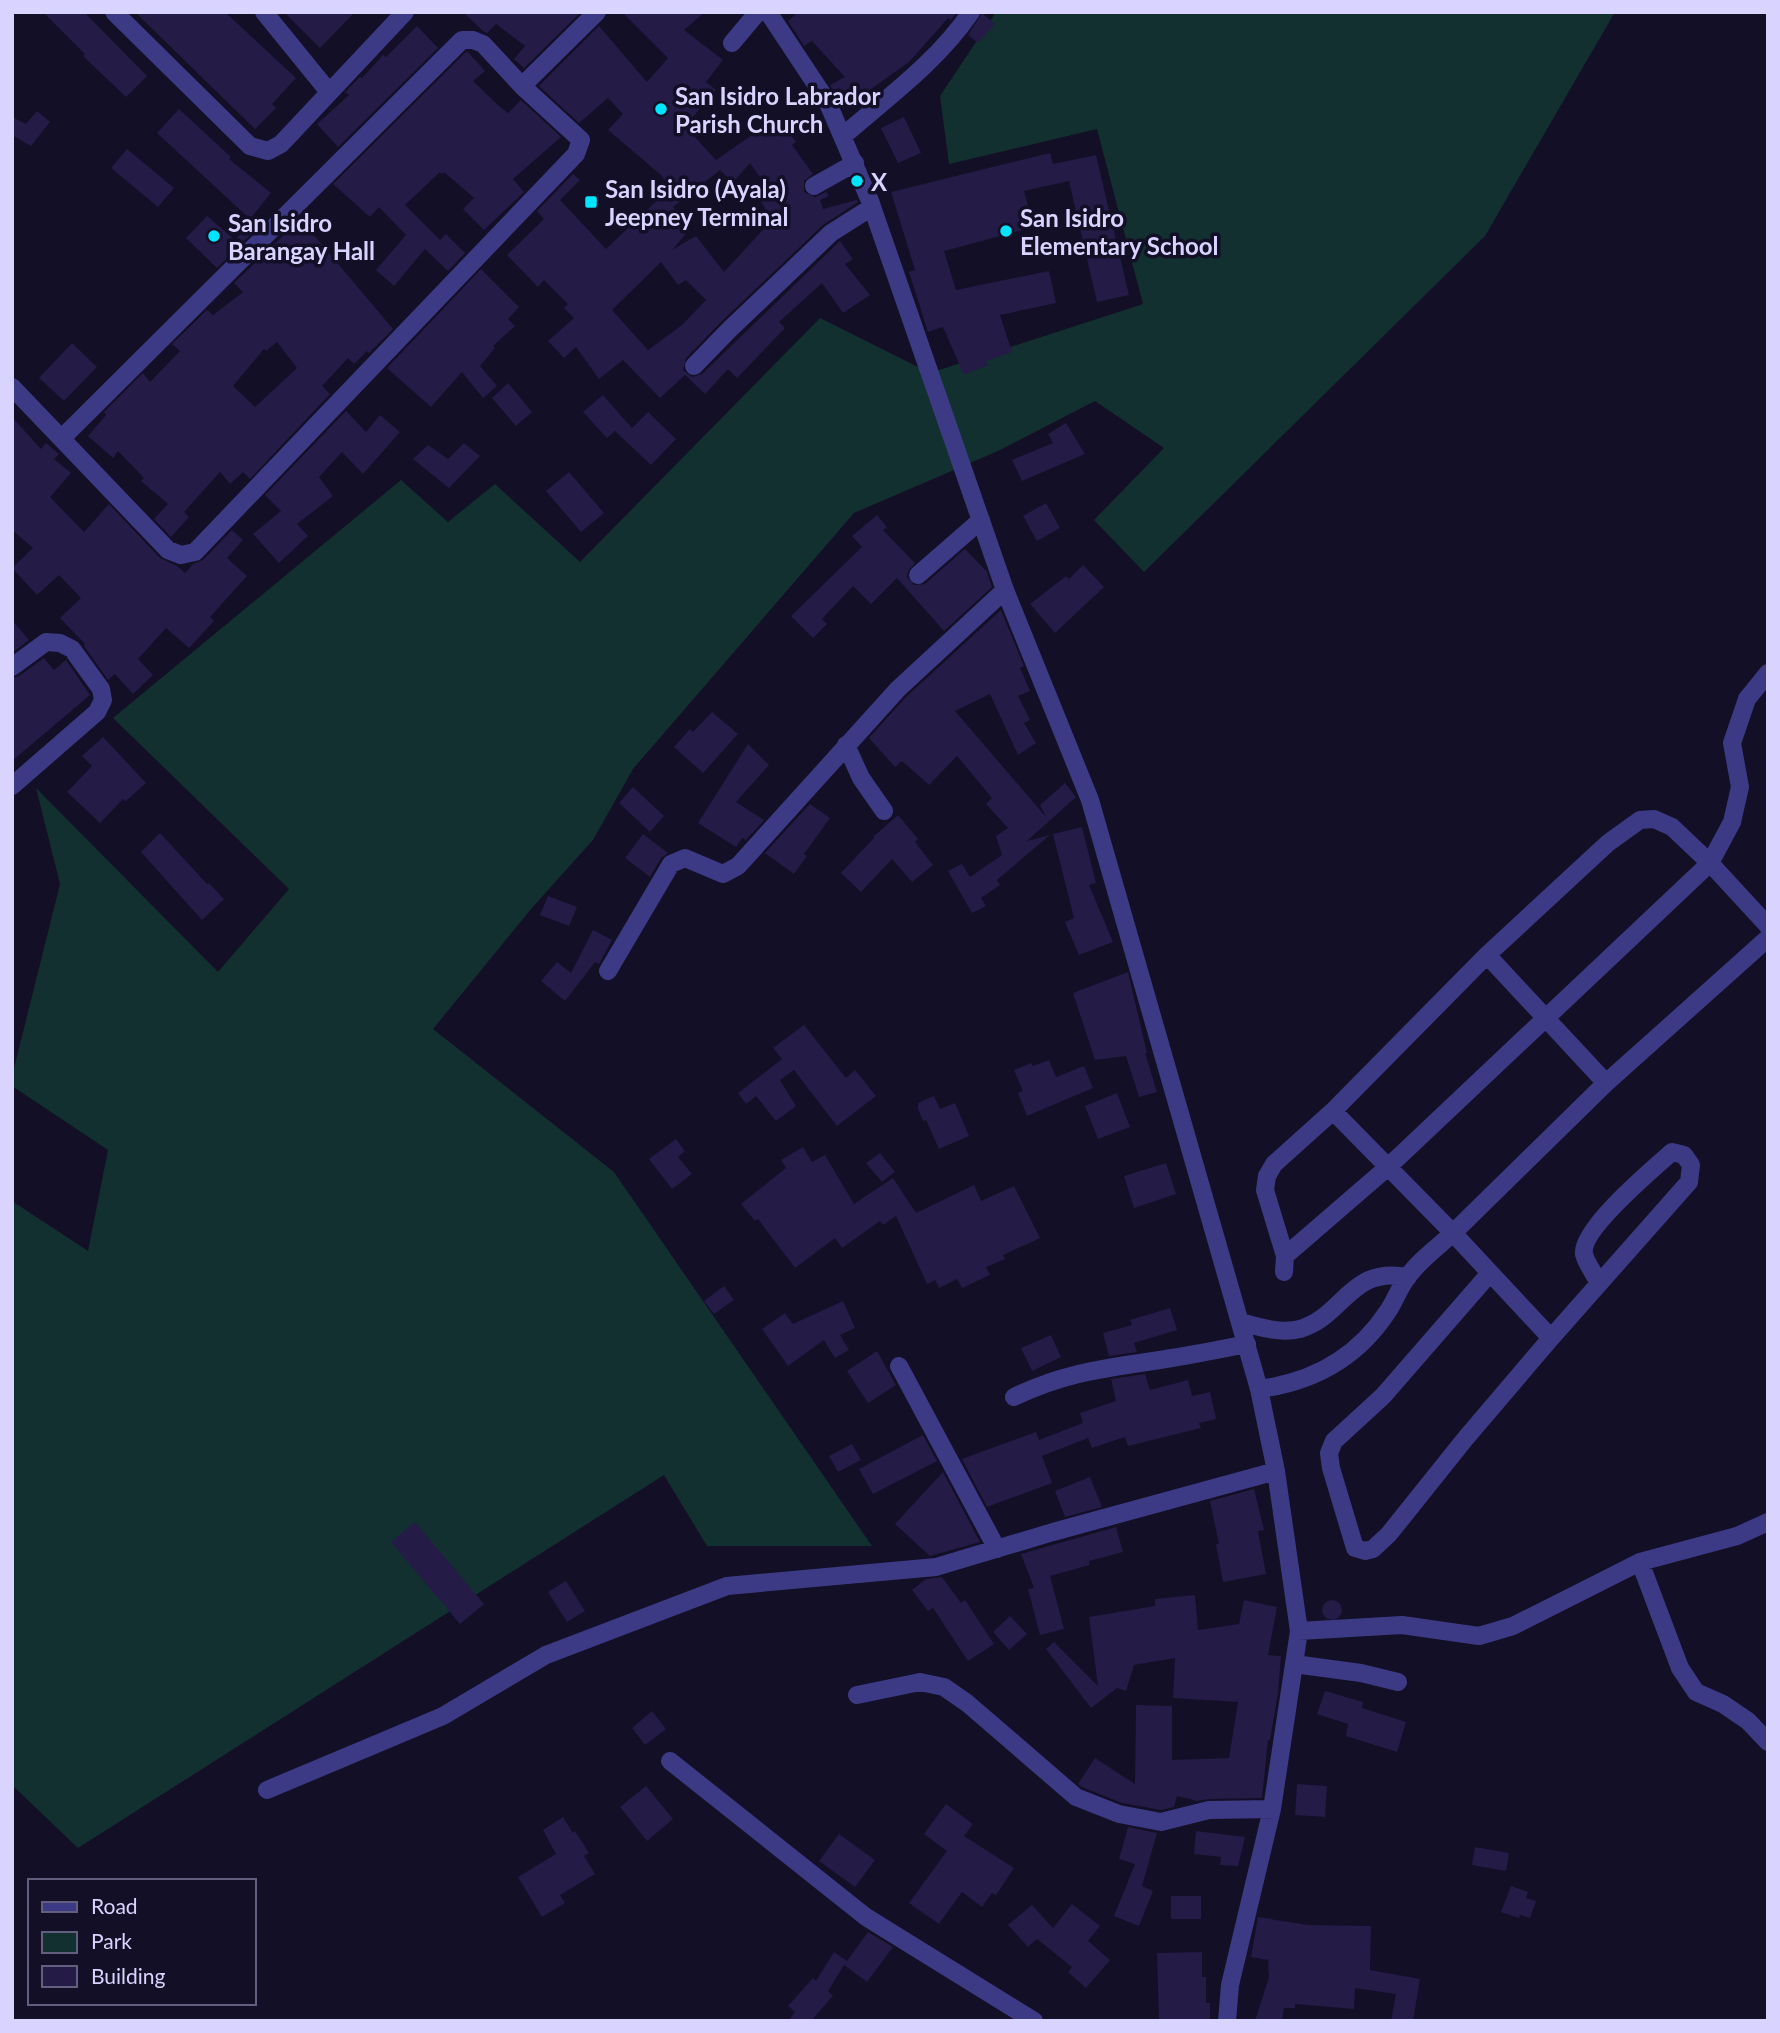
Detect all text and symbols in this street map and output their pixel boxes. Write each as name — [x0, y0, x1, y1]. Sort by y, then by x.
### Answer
place label: San Isidro Labrador Parish Church — [675, 81, 881, 138]
marker: San Isidro Labrador Parish Church — [653, 101, 669, 117]
place label: X — [871, 167, 888, 196]
marker: X — [849, 173, 865, 189]
place label: San Isidro (Ayala) Jeepney Terminal — [605, 174, 789, 231]
marker: San Isidro (Ayala) Jeepney Terminal — [583, 194, 599, 210]
place label: San Isidro Elementary School — [1020, 203, 1219, 260]
place label: San Isidro Barangay Hall — [228, 208, 375, 265]
marker: San Isidro Elementary School — [998, 223, 1014, 239]
marker: San Isidro Barangay Hall — [206, 228, 222, 244]
legend — [28, 1879, 256, 2005]
text: Road — [91, 1893, 138, 1918]
text: Park — [91, 1928, 132, 1953]
text: Building — [91, 1963, 166, 1988]

